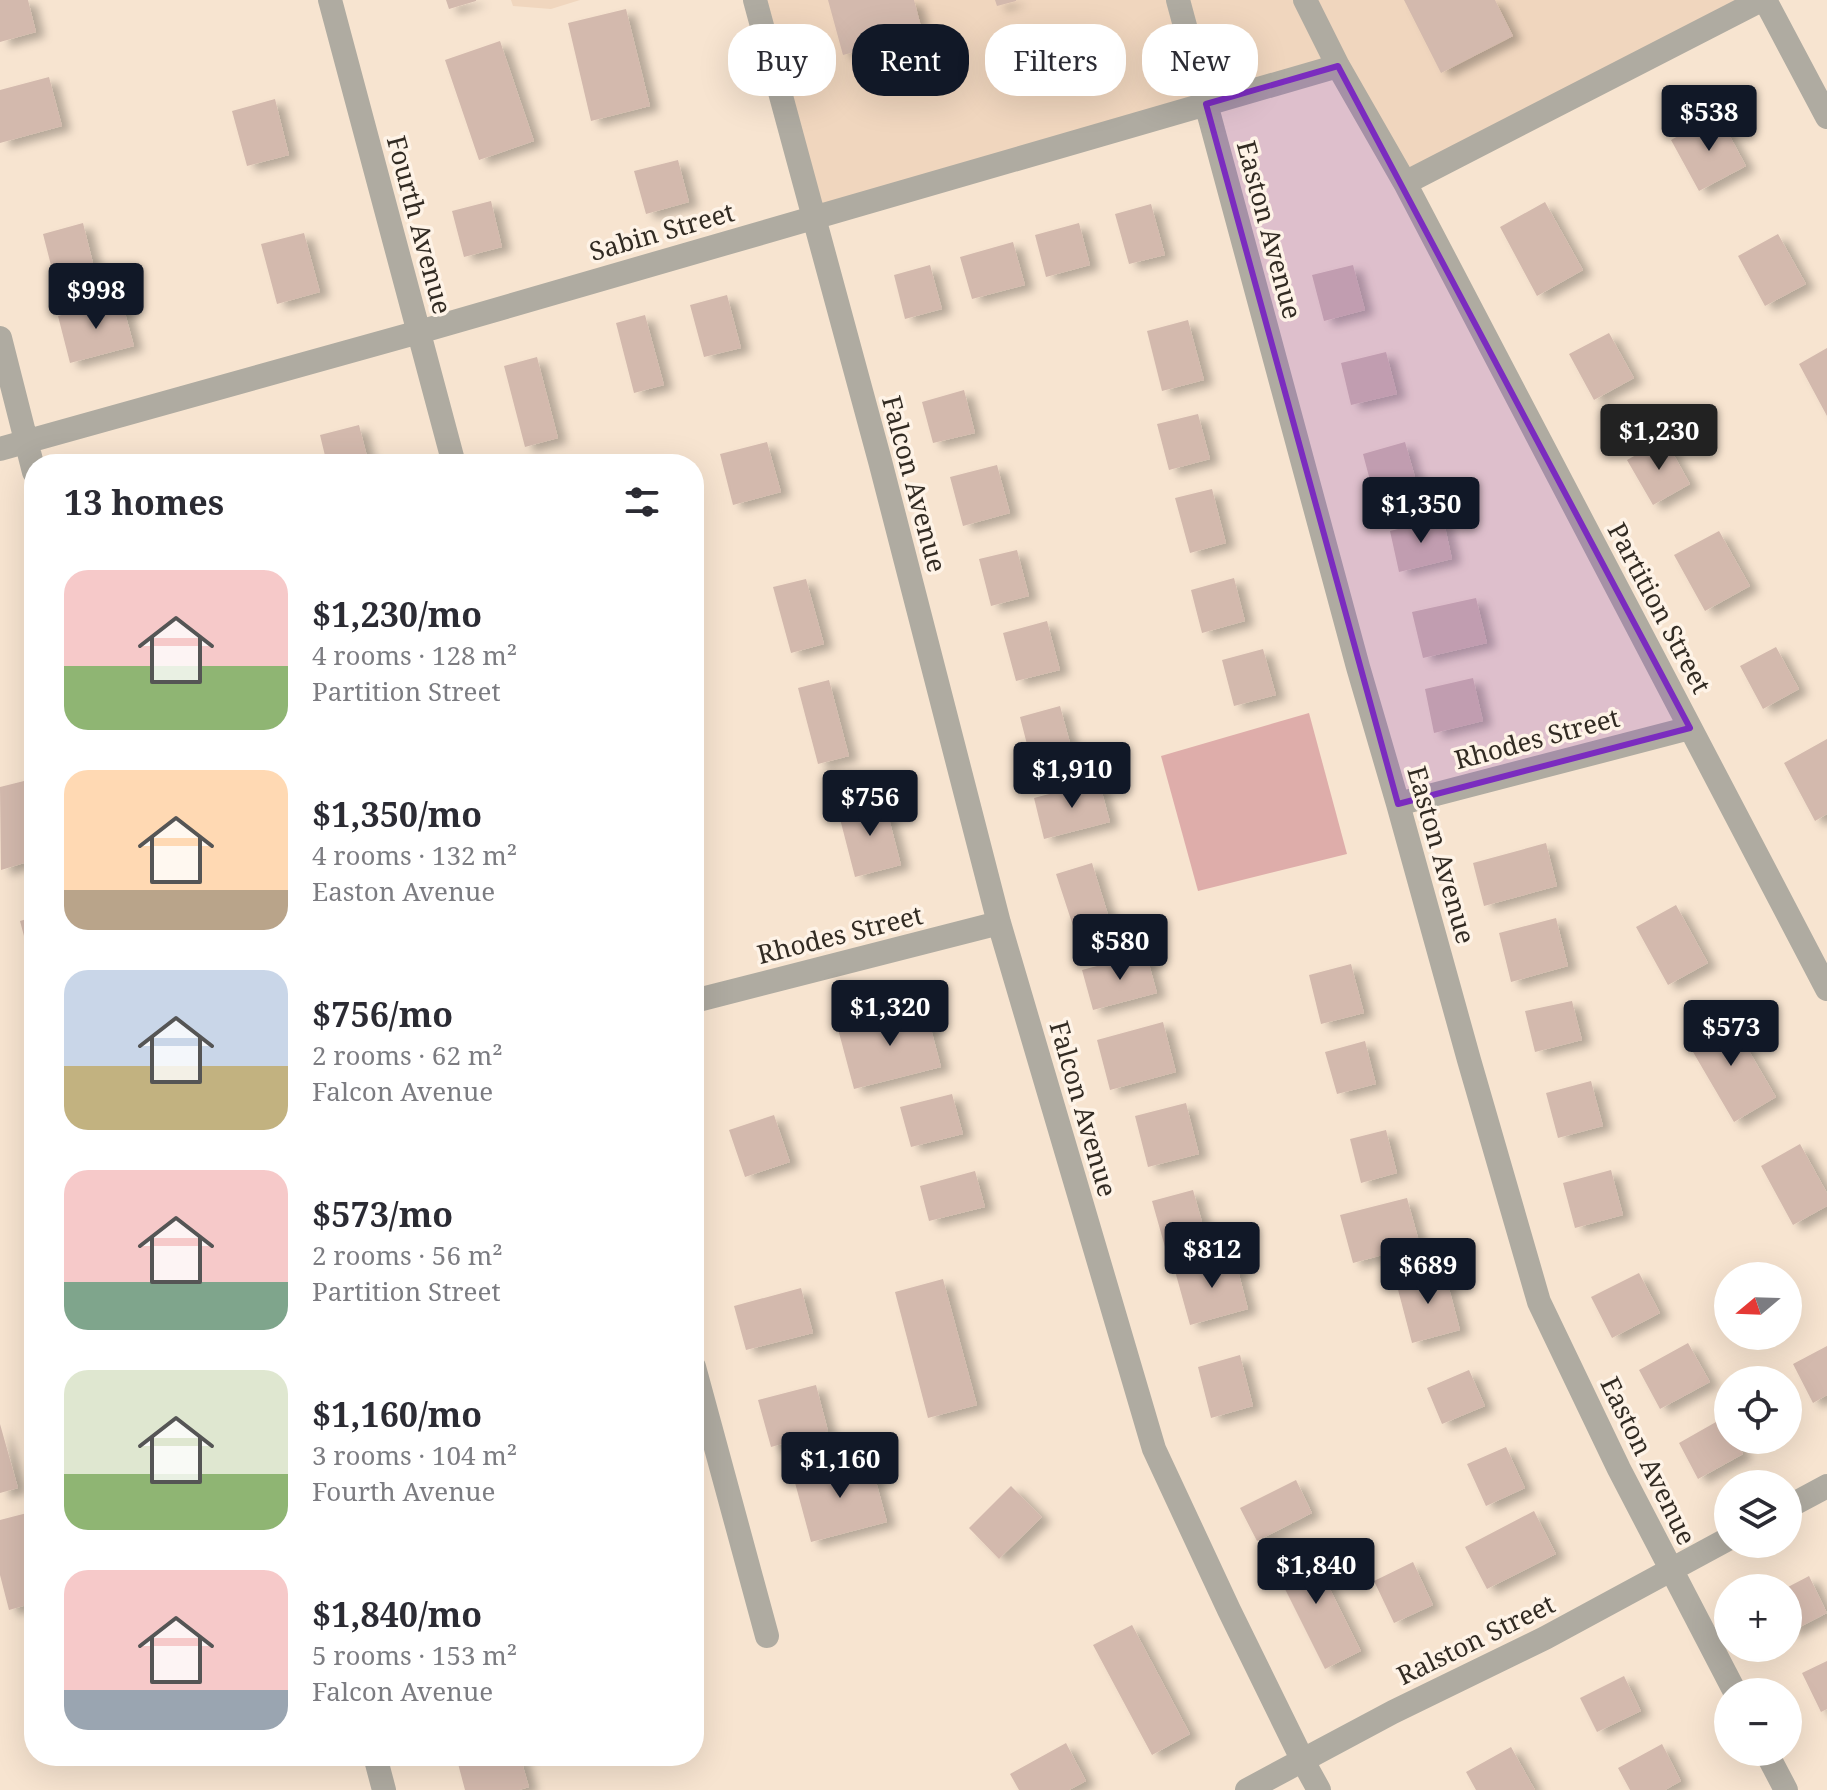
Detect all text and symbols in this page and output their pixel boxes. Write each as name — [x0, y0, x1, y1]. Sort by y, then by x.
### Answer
chip: Buy — [728, 24, 836, 96]
chip: Rent — [852, 24, 969, 96]
chip: Filters — [985, 24, 1126, 96]
chip: New — [1142, 24, 1258, 96]
pin: $538 — [1662, 85, 1756, 153]
text: $538 — [1680, 93, 1738, 129]
street label: Fourth Avenue — [379, 132, 461, 318]
street label: Easton Avenue — [1229, 137, 1311, 323]
street label: Sabin Street — [585, 193, 738, 269]
pin: $998 — [49, 263, 143, 331]
text: $998 — [67, 271, 125, 307]
street label: Falcon Avenue — [874, 392, 956, 576]
pin: $1,230 — [1594, 404, 1724, 472]
text: $1,230 — [1618, 412, 1700, 448]
pin: $1,350 — [1356, 477, 1486, 545]
text: 13 homes — [64, 479, 224, 525]
icon: filters — [620, 480, 664, 524]
text: $1,350 — [1380, 485, 1462, 521]
street label: Partition Street — [1600, 516, 1720, 699]
text: $1,230/mo — [312, 591, 482, 637]
icon: home — [128, 602, 224, 698]
text: 4 rooms · 128 m² — [312, 637, 517, 673]
text: Partition Street — [312, 673, 501, 709]
street label: Rhodes Street — [1450, 699, 1623, 777]
pin: $1,910 — [1007, 742, 1137, 810]
text: $1,910 — [1031, 750, 1113, 786]
street label: Easton Avenue — [1399, 762, 1485, 948]
pin: $756 — [823, 770, 917, 838]
text: $756 — [841, 778, 899, 814]
text: $1,350/mo — [312, 791, 482, 837]
icon: home — [128, 802, 224, 898]
text: 4 rooms · 132 m² — [312, 837, 517, 873]
text: Easton Avenue — [312, 873, 495, 909]
street label: Rhodes Street — [753, 896, 926, 972]
pin: $580 — [1073, 914, 1167, 982]
text: $580 — [1091, 922, 1149, 958]
pin: $1,320 — [825, 980, 955, 1048]
text: $1,320 — [849, 988, 931, 1024]
text: $756/mo — [312, 991, 453, 1037]
pin: $573 — [1684, 1000, 1778, 1068]
icon: home — [128, 1002, 224, 1098]
text: $573 — [1702, 1008, 1760, 1044]
street label: Falcon Avenue — [1042, 1017, 1126, 1201]
text: 2 rooms · 62 m² — [312, 1037, 503, 1073]
text: Falcon Avenue — [312, 1073, 493, 1109]
text: $573/mo — [312, 1191, 453, 1237]
icon: home — [128, 1202, 224, 1298]
pin: $812 — [1165, 1222, 1259, 1290]
text: $812 — [1183, 1230, 1241, 1266]
text: 2 rooms · 56 m² — [312, 1237, 503, 1273]
pin: $689 — [1381, 1238, 1475, 1306]
text: $689 — [1399, 1246, 1457, 1282]
north arrow — [1714, 1262, 1802, 1350]
map controls — [1714, 1262, 1802, 1766]
text: Partition Street — [312, 1273, 501, 1309]
button: locate — [1714, 1366, 1802, 1454]
street label: Easton Avenue — [1593, 1370, 1705, 1551]
text: $1,160/mo — [312, 1391, 482, 1437]
icon: home — [128, 1402, 224, 1498]
pin: $1,160 — [775, 1432, 905, 1500]
text: 3 rooms · 104 m² — [312, 1437, 517, 1473]
text: $1,160 — [799, 1440, 881, 1476]
button: layers — [1714, 1470, 1802, 1558]
text: Fourth Avenue — [312, 1473, 495, 1509]
pin: $1,840 — [1251, 1538, 1381, 1606]
text: $1,840 — [1275, 1546, 1357, 1582]
button: + — [1714, 1574, 1802, 1662]
street label: Ralston Street — [1391, 1585, 1561, 1693]
text: $1,840/mo — [312, 1591, 482, 1637]
icon: home — [128, 1602, 224, 1698]
text: 5 rooms · 153 m² — [312, 1637, 517, 1673]
text: Falcon Avenue — [312, 1673, 493, 1709]
button: − — [1714, 1678, 1802, 1766]

